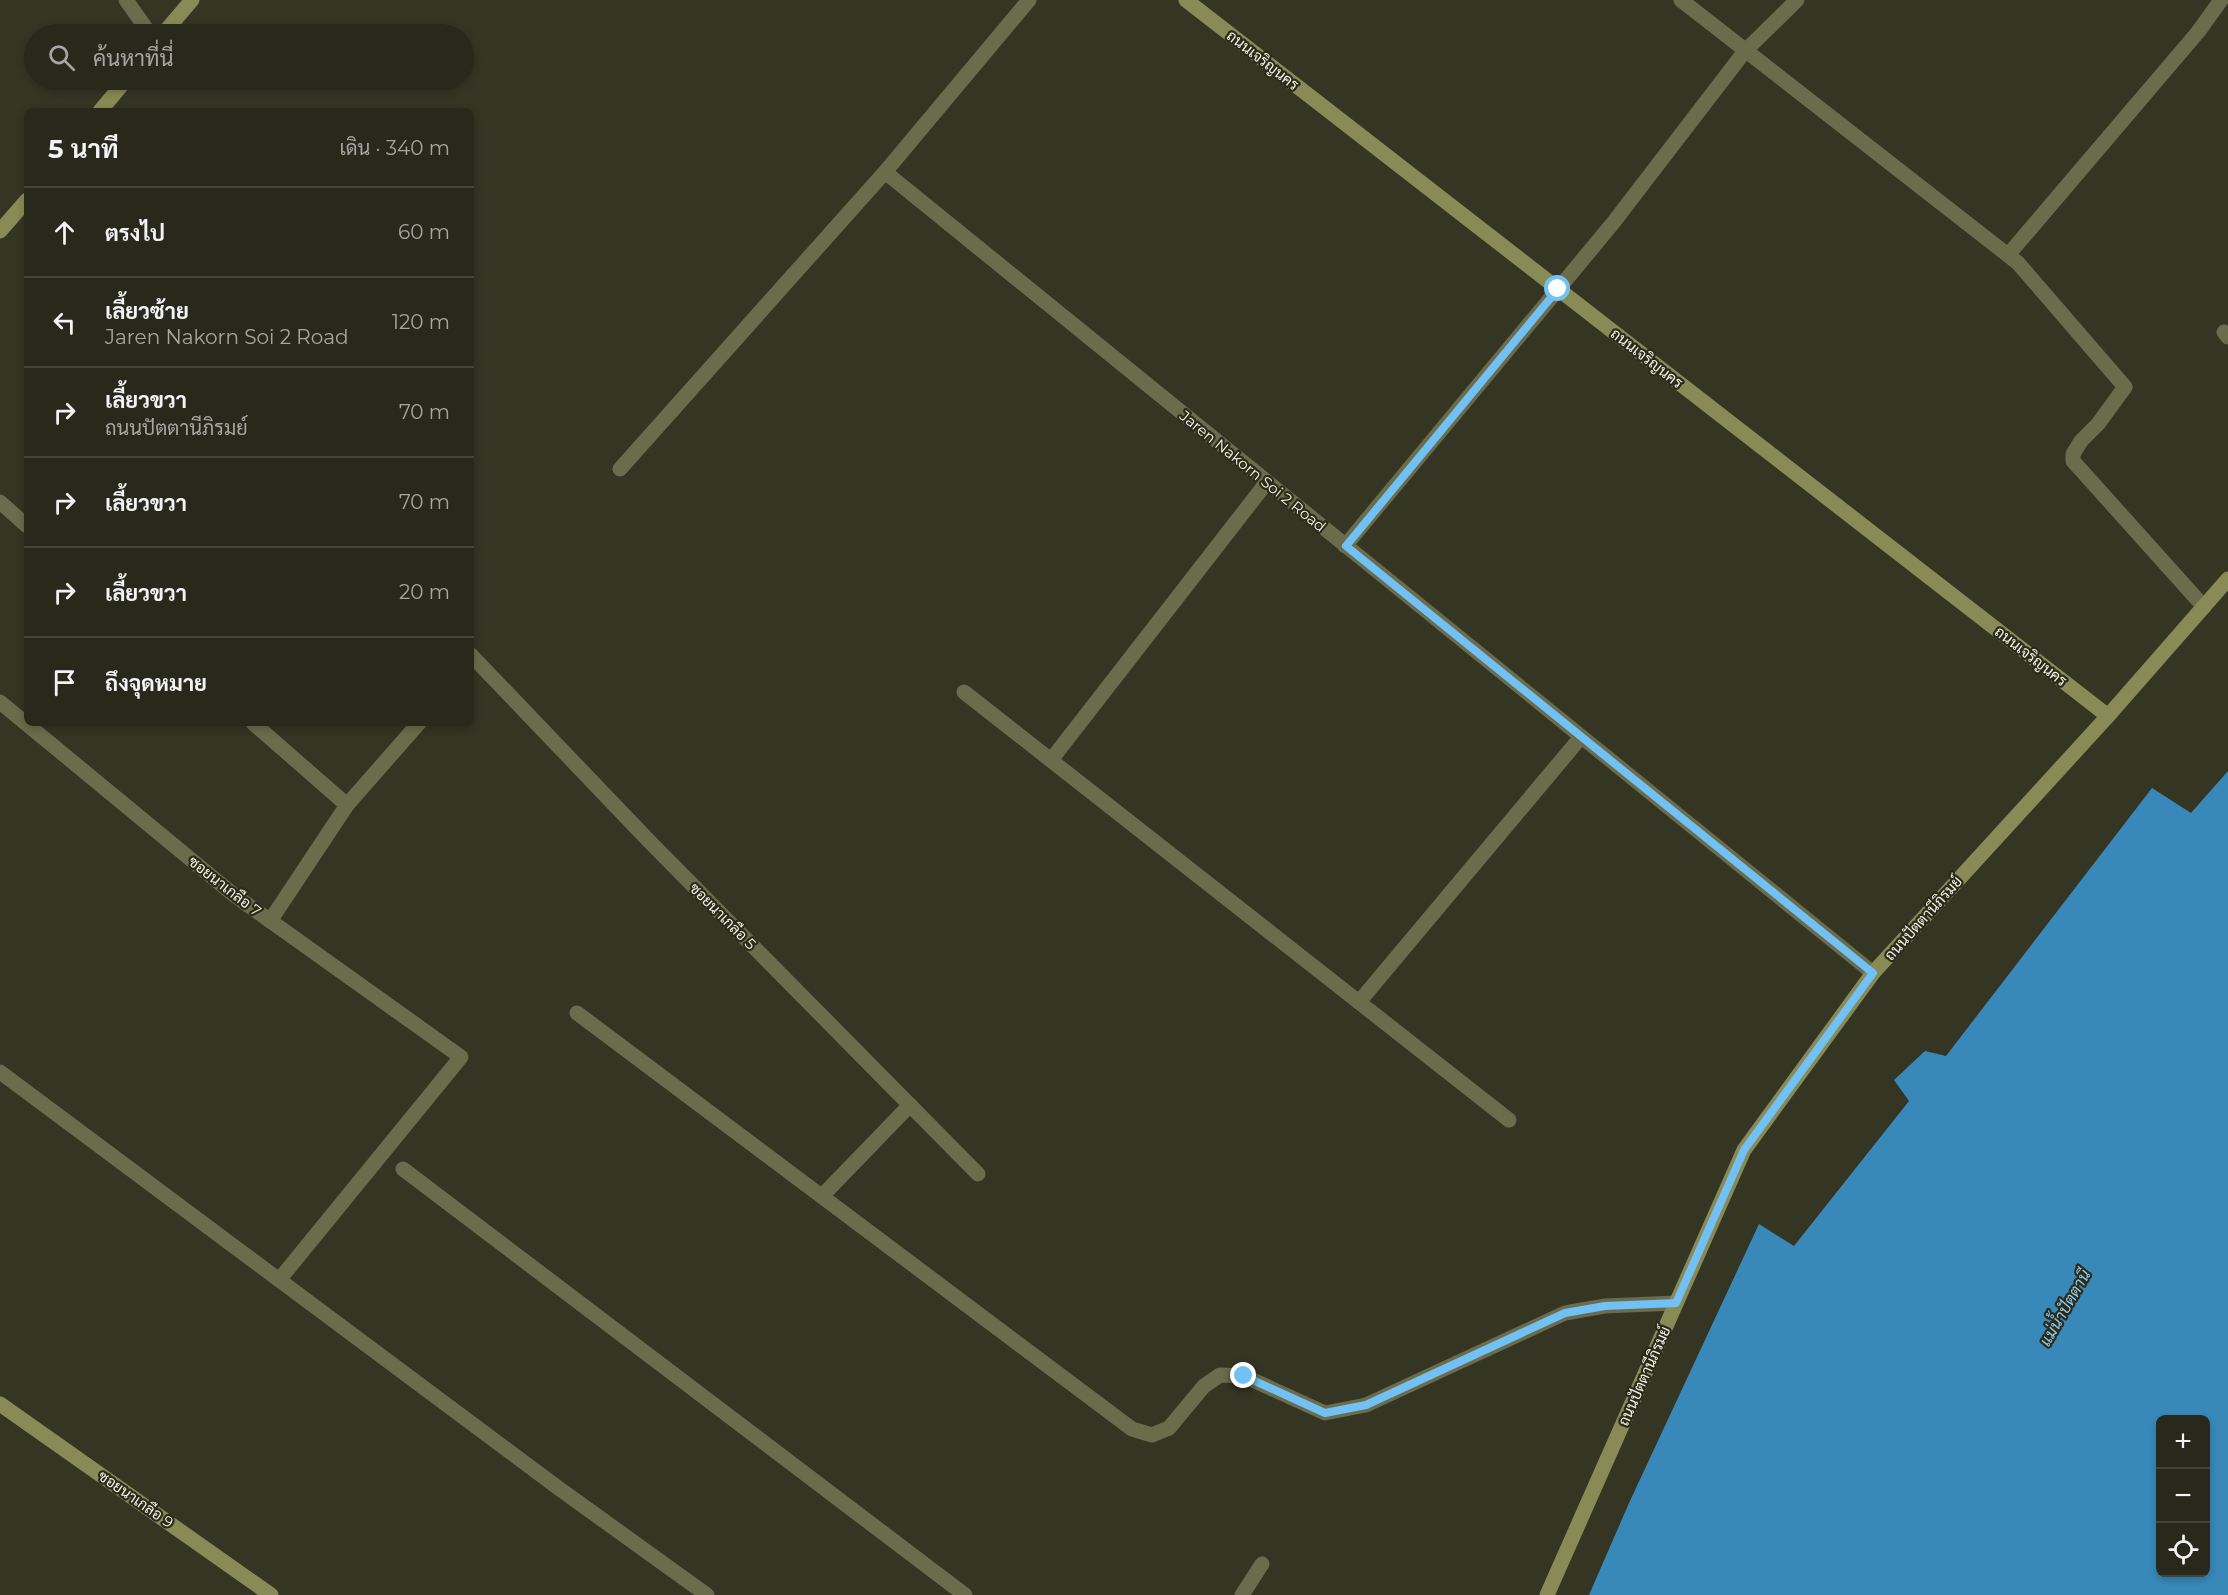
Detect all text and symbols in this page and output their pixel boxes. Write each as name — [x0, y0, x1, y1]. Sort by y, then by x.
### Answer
search box — [24, 24, 474, 90]
street label: ถนนเจริญนคร — [1223, 26, 1303, 94]
icon: search — [45, 41, 78, 74]
text: ค้นหาที่นี่ — [93, 45, 173, 72]
text: 5 นาที — [48, 133, 119, 165]
text: เดิน · 340 m — [340, 136, 450, 160]
icon: ahead — [48, 216, 81, 249]
text: ตรงไป — [105, 220, 165, 247]
text: 60 m — [398, 220, 450, 244]
route start — [1544, 275, 1570, 301]
text: เลี้ยวซ้าย — [105, 298, 189, 325]
icon: left — [48, 306, 81, 339]
text: 120 m — [392, 310, 450, 334]
street label: ถนนเจริญนคร — [1607, 324, 1687, 392]
text: Jaren Nakorn Soi 2 Road — [105, 325, 349, 349]
text: เลี้ยวขวา — [105, 387, 187, 414]
icon: right — [48, 396, 81, 429]
text: 70 m — [399, 400, 450, 424]
street label: Jaren Nakorn Soi 2 Road — [1175, 406, 1330, 536]
text: ถนนปัตตานีภิรมย์ — [105, 416, 248, 440]
icon: right — [48, 486, 81, 519]
text: เลี้ยวขวา — [105, 490, 187, 517]
text: 70 m — [399, 490, 450, 514]
icon: right — [48, 576, 81, 609]
text: เลี้ยวขวา — [105, 580, 187, 607]
text: 20 m — [399, 580, 450, 604]
street label: ถนนเจริญนคร — [1991, 622, 2071, 690]
icon: arrive — [48, 666, 81, 699]
text: ถึงจุดหมาย — [105, 670, 207, 697]
street label: ซอยนาเกลือ 7 — [185, 852, 265, 920]
street label: ถนนปัตตานีภิรมย์ — [1880, 872, 1966, 964]
street label: ซอยนาเกลือ 5 — [686, 879, 760, 953]
water label: แม่น้ำปัตตานี — [2031, 1263, 2095, 1350]
street label: ถนนปัตตานีภิรมย์ — [1614, 1323, 1674, 1429]
route end — [1230, 1362, 1256, 1388]
map controls — [2156, 1415, 2210, 1577]
button: + — [2156, 1415, 2210, 1469]
street label: ซอยนาเกลือ 9 — [95, 1466, 177, 1532]
button: − — [2156, 1469, 2210, 1523]
button: locate — [2156, 1523, 2210, 1577]

